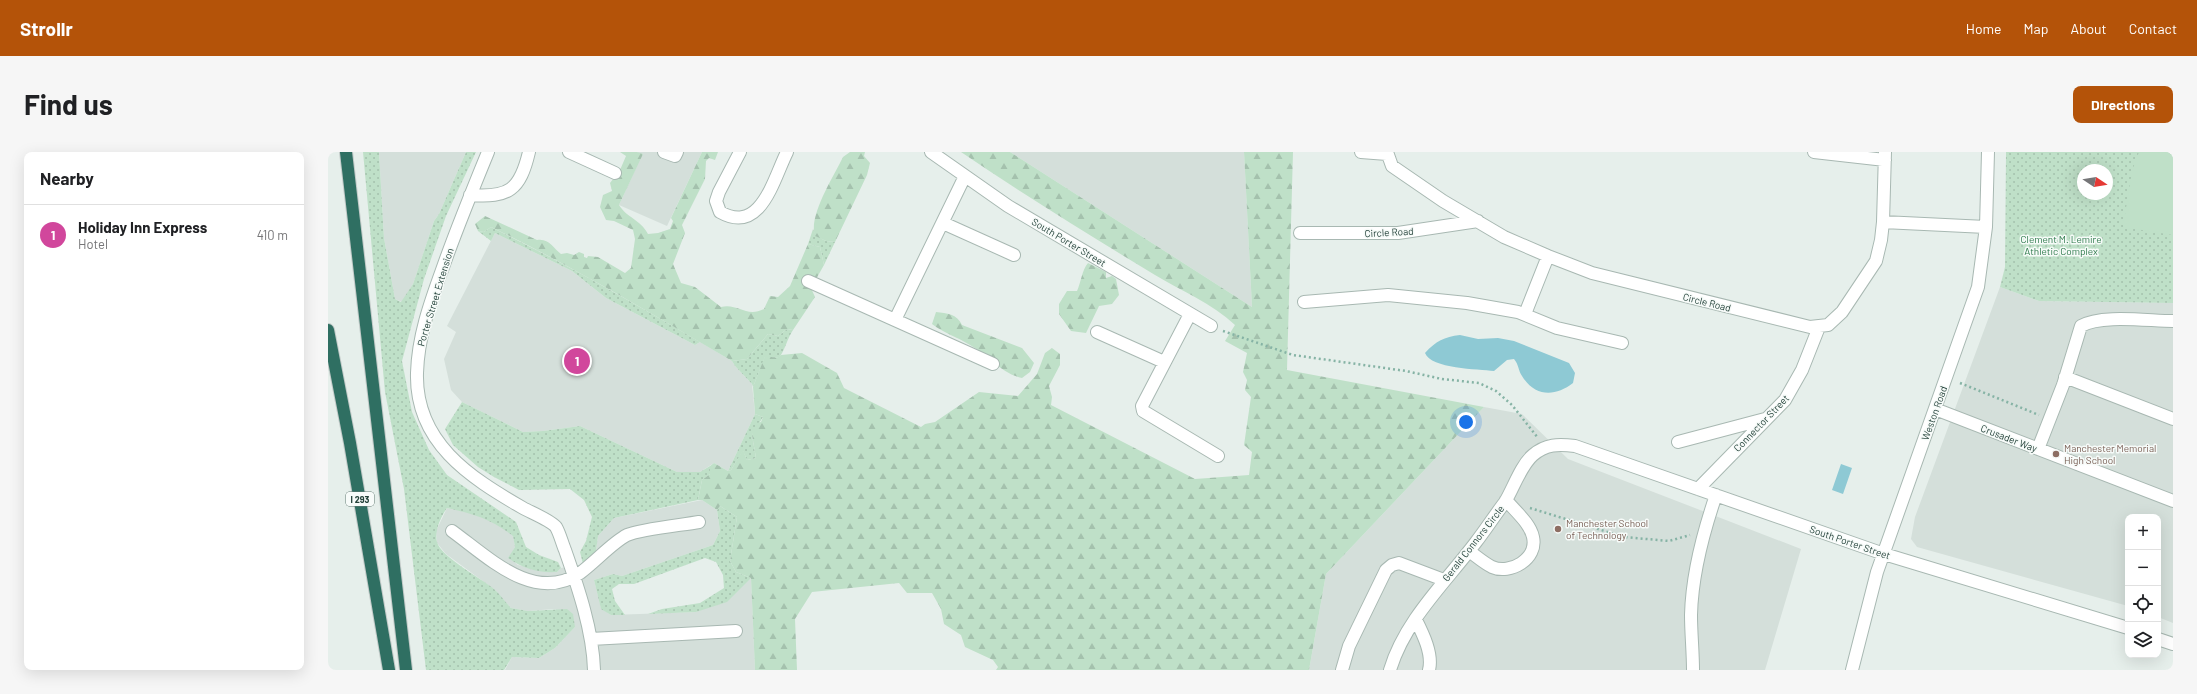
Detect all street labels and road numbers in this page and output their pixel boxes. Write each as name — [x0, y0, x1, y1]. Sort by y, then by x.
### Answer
street label: South Porter Street — [1030, 215, 1109, 269]
street label: Circle Road — [1364, 225, 1414, 239]
street label: Porter Street Extension — [414, 246, 456, 348]
street label: Circle Road — [1682, 290, 1732, 314]
street label: Weston Road — [1919, 384, 1949, 442]
street label: Connector Street — [1731, 392, 1791, 454]
street label: Crusader Way — [1979, 422, 2039, 454]
road number: I 293 — [346, 492, 374, 506]
street label: Gerald Connors Circle — [1440, 503, 1506, 583]
street label: South Porter Street — [1808, 523, 1892, 562]

